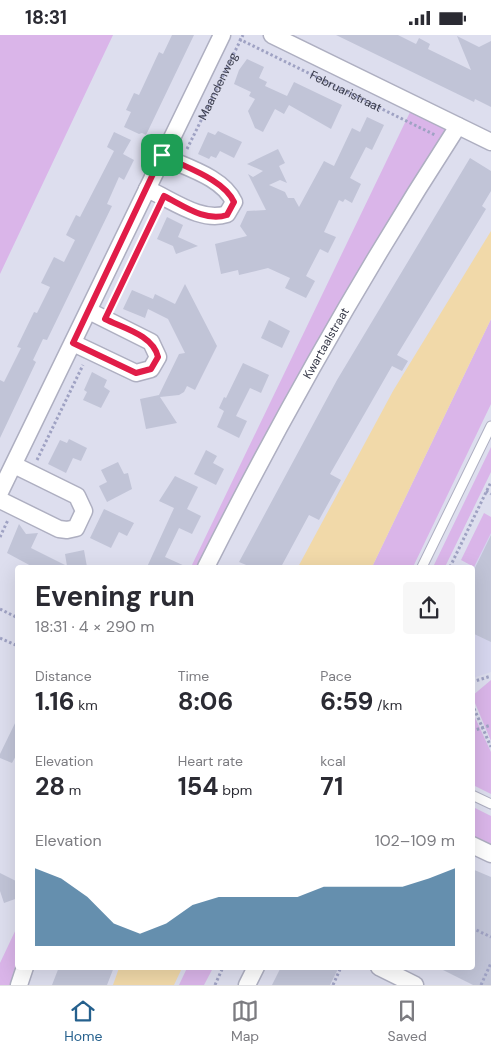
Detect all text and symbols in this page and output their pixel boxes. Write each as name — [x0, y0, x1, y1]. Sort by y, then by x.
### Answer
text: 18:31 — [25, 5, 67, 30]
street label: Maandenweg — [194, 49, 241, 123]
street label: Februaristraat — [307, 67, 385, 116]
pin — [141, 134, 183, 176]
icon: arrive — [148, 141, 176, 169]
street label: Kwartaalstraat — [299, 304, 353, 382]
text: Evening run — [35, 578, 195, 615]
button: share — [403, 582, 455, 634]
text: 18:31 · 4 × 290 m — [35, 616, 154, 637]
text: Distance — [35, 667, 92, 685]
text: Time — [178, 667, 209, 685]
text: Pace — [320, 667, 352, 685]
text: 1.16 — [35, 685, 75, 718]
text: 8:06 — [178, 685, 233, 718]
text: 6:59 — [320, 685, 373, 718]
text: km — [75, 696, 98, 714]
text: /km — [373, 696, 402, 714]
text: Elevation — [35, 752, 93, 770]
text: Heart rate — [178, 752, 243, 770]
text: kcal — [320, 752, 346, 770]
text: 28 — [35, 770, 65, 803]
text: 154 — [178, 770, 219, 803]
text: 71 — [320, 770, 343, 803]
text: m — [65, 781, 81, 799]
text: bpm — [219, 781, 252, 799]
text: Elevation — [35, 830, 102, 851]
text: 102–109 m — [375, 830, 455, 851]
tab: Home — [64, 997, 102, 1045]
tab: Map — [231, 997, 259, 1045]
tab: Saved — [388, 997, 427, 1045]

